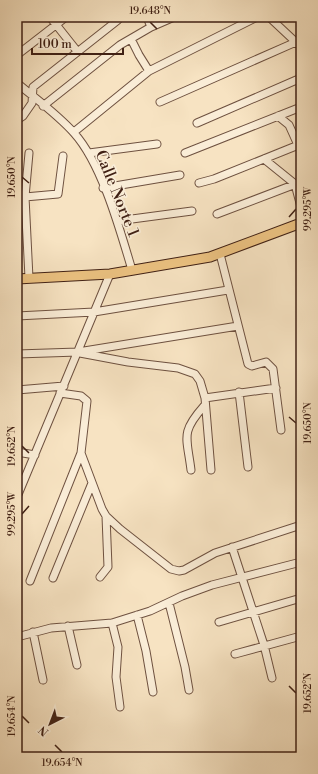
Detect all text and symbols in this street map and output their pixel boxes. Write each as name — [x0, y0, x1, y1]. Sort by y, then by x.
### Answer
text: 19.648°N — [129, 5, 171, 17]
scale bar — [32, 30, 123, 56]
text: 100 m — [38, 37, 72, 52]
street label: Calle Norte 1 — [91, 147, 144, 240]
text: 19.650°N — [6, 156, 18, 198]
text: 99.295°W — [302, 186, 314, 231]
text: 19.650°N — [302, 402, 314, 444]
text: 19.652°N — [6, 425, 18, 466]
text: 99.295°W — [6, 491, 18, 536]
text: 19.652°N — [302, 672, 314, 713]
text: 19.654°N — [6, 695, 18, 737]
north arrow — [30, 704, 70, 744]
text: N — [36, 722, 52, 739]
text: 19.654°N — [41, 757, 83, 769]

